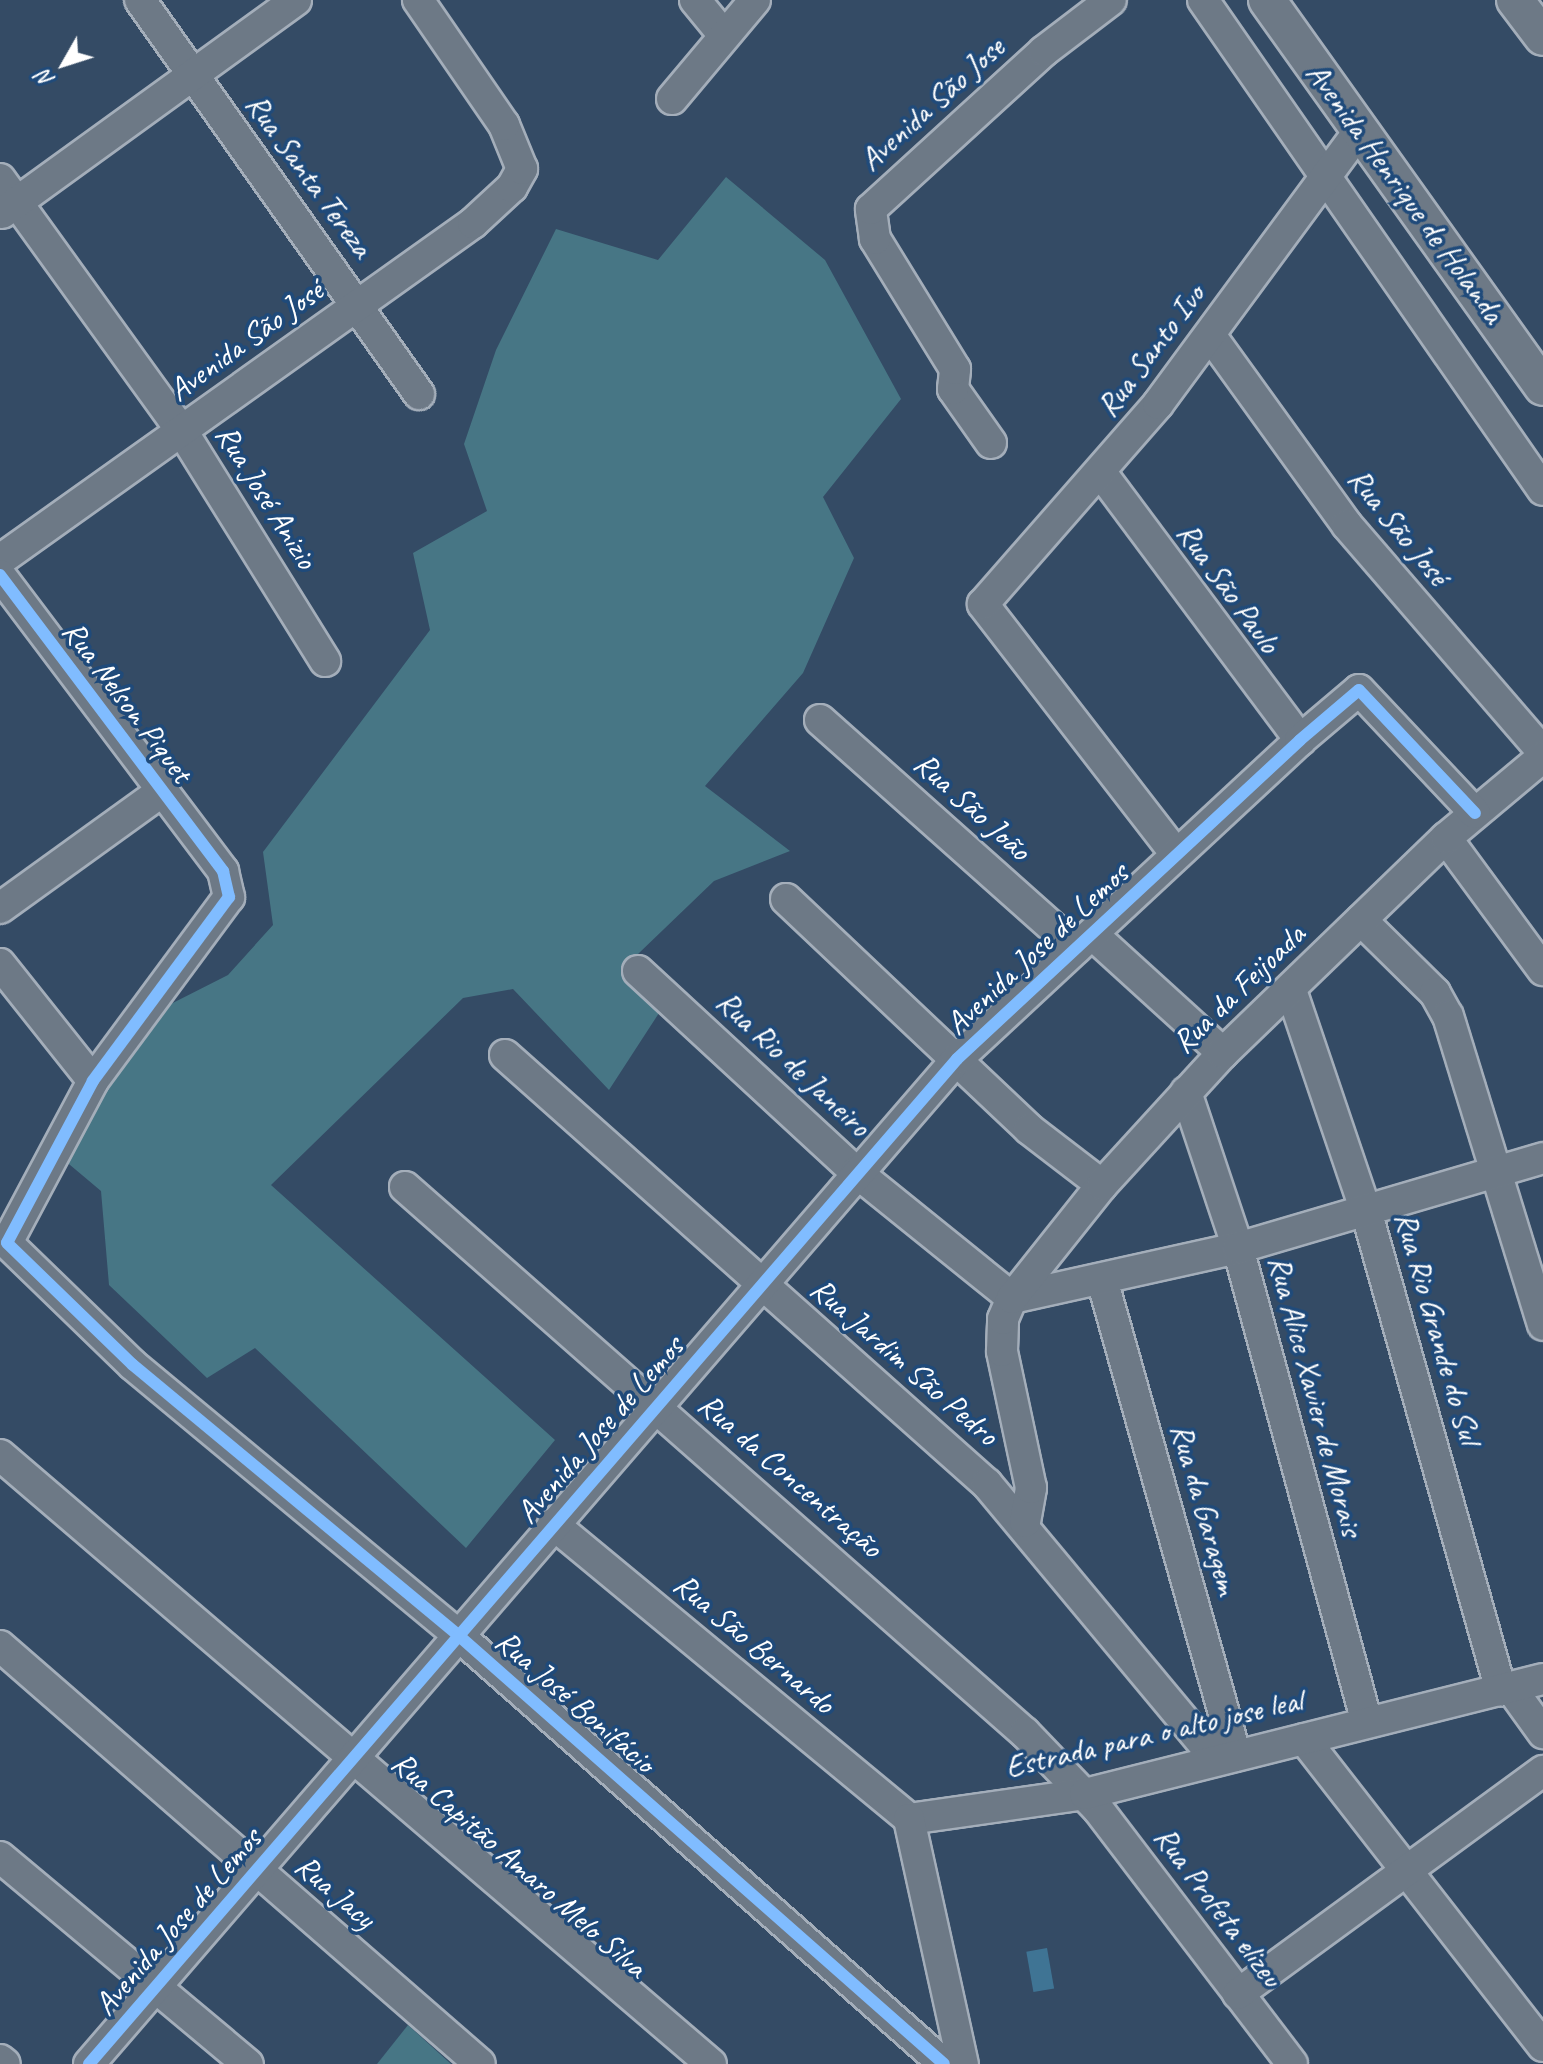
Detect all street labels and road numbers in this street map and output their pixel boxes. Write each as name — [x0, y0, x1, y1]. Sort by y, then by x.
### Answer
street label: Avenida São Jose — [852, 29, 1012, 179]
street label: Avenida Henrique de Holanda — [1298, 56, 1512, 330]
street label: Rua Santa Tereza — [237, 88, 381, 264]
street label: Avenida São José — [161, 272, 331, 410]
street label: Rua Santo Ivo — [1089, 277, 1213, 425]
street label: Rua José Anizio — [207, 418, 325, 576]
street label: Rua São José — [1339, 461, 1457, 593]
street label: Rua São Paulo — [1167, 515, 1289, 661]
street label: Rua Nelson Piquet — [53, 613, 201, 791]
street label: Rua São João — [906, 745, 1038, 869]
street label: Avenida Jose de Lemos — [938, 855, 1136, 1043]
street label: Rua da Feijoada — [1164, 916, 1314, 1062]
street label: Rua Rio de Janeiro — [707, 982, 879, 1146]
street label: Rua Rio Grande do Sul — [1385, 1207, 1489, 1449]
street label: Rua Alice Xavier de Morais — [1259, 1252, 1371, 1540]
street label: Rua Jardim São Pedro — [802, 1270, 1006, 1454]
street label: Avenida Jose de Lemos — [508, 1329, 692, 1531]
street label: Rua da Concentração — [690, 1386, 890, 1566]
street label: Rua da Garagem — [1161, 1419, 1247, 1599]
street label: Rua São Bernardo — [666, 1566, 842, 1722]
street label: Rua José Bonifácio — [487, 1622, 663, 1782]
street label: Estrada para o alto jose leal — [1001, 1681, 1307, 1787]
street label: Rua Capitão Amaro Melo Silva — [383, 1743, 655, 1987]
street label: Rua Profeta elizeu — [1145, 1819, 1291, 1995]
street label: Avenida Jose de Lemos — [86, 1821, 270, 2023]
street label: Rua Jacy — [287, 1847, 383, 1937]

